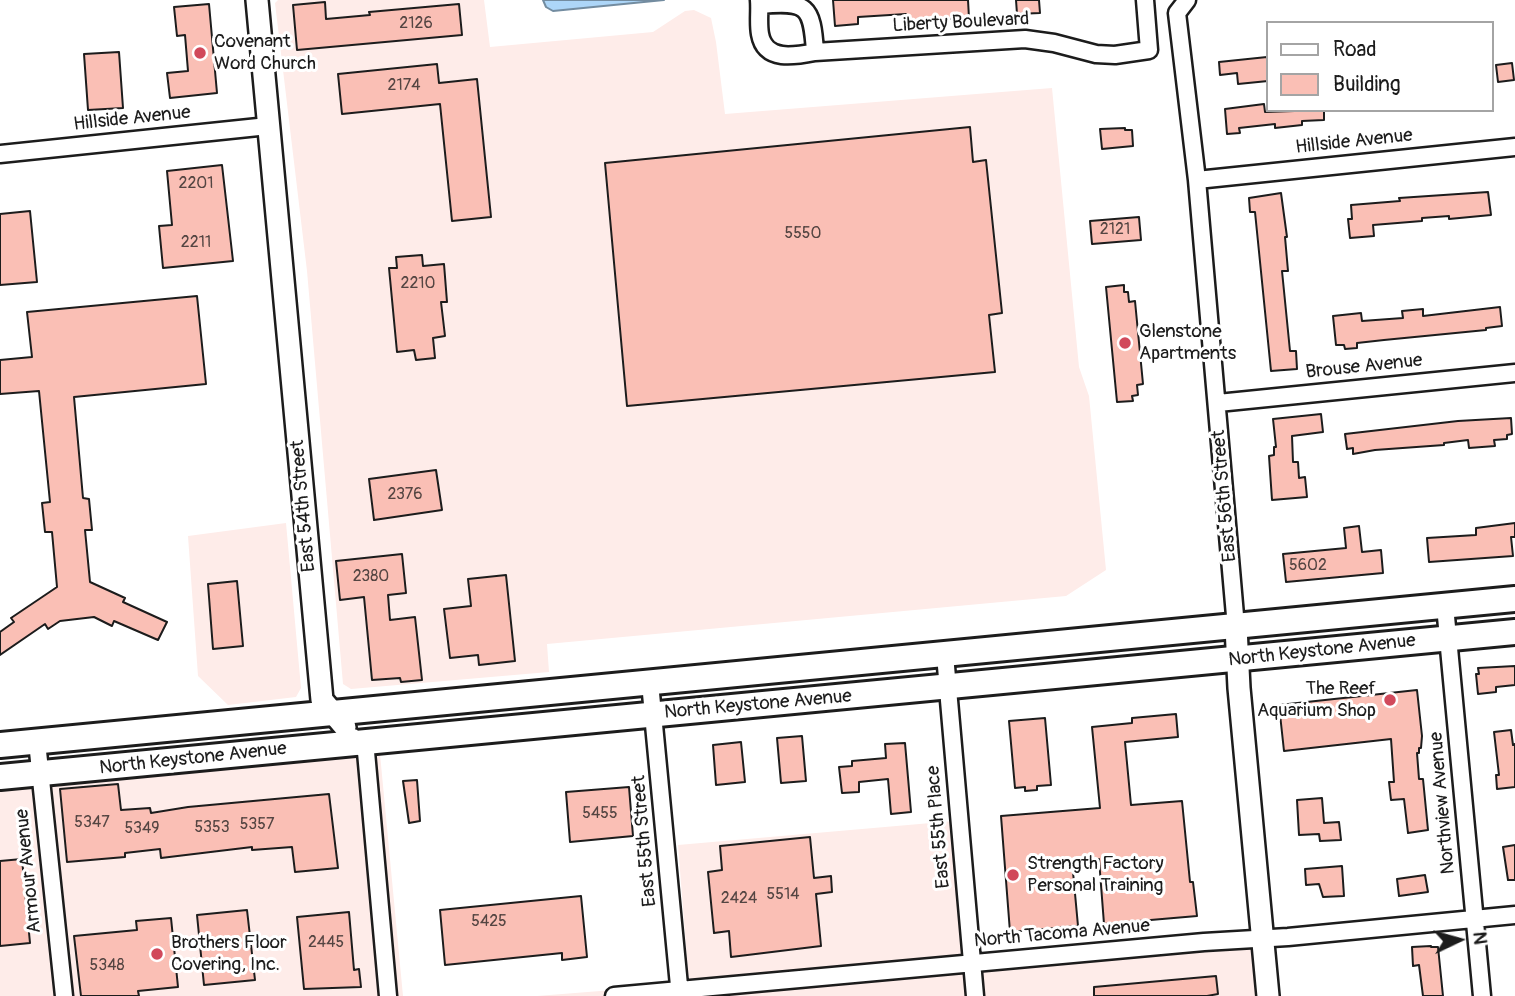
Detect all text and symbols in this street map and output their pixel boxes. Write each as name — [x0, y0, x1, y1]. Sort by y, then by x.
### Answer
street label: Liberty Boulevard — [892, 8, 1030, 38]
house number: 2126 — [399, 14, 433, 34]
legend — [1266, 21, 1494, 112]
place label: Covenant Word Church — [214, 31, 316, 75]
text: Road — [1333, 36, 1377, 63]
marker: Covenant Word Church — [192, 45, 208, 61]
text: Building — [1333, 71, 1400, 98]
house number: 2174 — [388, 76, 420, 96]
street label: Hillside Avenue — [72, 102, 192, 136]
street label: Hillside Avenue — [1294, 125, 1414, 159]
house number: 2201 — [178, 174, 214, 194]
house number: 2121 — [1100, 220, 1130, 240]
house number: 5550 — [785, 224, 821, 244]
house number: 2211 — [181, 233, 211, 253]
house number: 2210 — [400, 274, 436, 294]
place label: Glenstone Apartments — [1139, 321, 1236, 365]
marker: Glenstone Apartments — [1117, 335, 1133, 351]
street label: Brouse Avenue — [1304, 350, 1424, 384]
street label: East 56th Street — [1208, 429, 1242, 563]
street label: East 54th Street — [287, 439, 321, 573]
house number: 2376 — [387, 485, 423, 505]
house number: 5602 — [1289, 556, 1327, 576]
house number: 2380 — [353, 567, 389, 587]
street label: North Keystone Avenue — [1227, 630, 1417, 672]
place label: The Reef Aquarium Shop — [1257, 678, 1376, 722]
street label: North Keystone Avenue — [663, 685, 853, 725]
marker: The Reef Aquarium Shop — [1382, 692, 1398, 708]
street label: Northview Avenue — [1425, 731, 1461, 875]
street label: North Keystone Avenue — [98, 738, 288, 780]
street label: East 55th Place — [922, 765, 956, 889]
street label: East 55th Street — [628, 774, 662, 908]
house number: 5455 — [582, 804, 618, 824]
street label: Armour Avenue — [11, 808, 47, 934]
house number: 5347 — [74, 813, 110, 833]
house number: 5357 — [240, 815, 274, 835]
house number: 5353 — [194, 818, 230, 838]
house number: 5349 — [124, 819, 160, 839]
place label: Strength Factory Personal Training — [1027, 853, 1164, 897]
marker: Strength Factory Personal Training — [1005, 867, 1021, 883]
house number: 5514 — [767, 885, 799, 905]
house number: 2424 — [721, 889, 757, 909]
north arrow — [1424, 905, 1494, 975]
house number: 5425 — [471, 912, 507, 932]
street label: North Tacoma Avenue — [973, 915, 1151, 953]
text: N — [1467, 931, 1492, 946]
place label: Brothers Floor Covering, Inc. — [171, 932, 287, 976]
house number: 2445 — [308, 933, 344, 953]
marker: Brothers Floor Covering, Inc. — [149, 946, 165, 962]
house number: 5348 — [90, 956, 124, 976]

